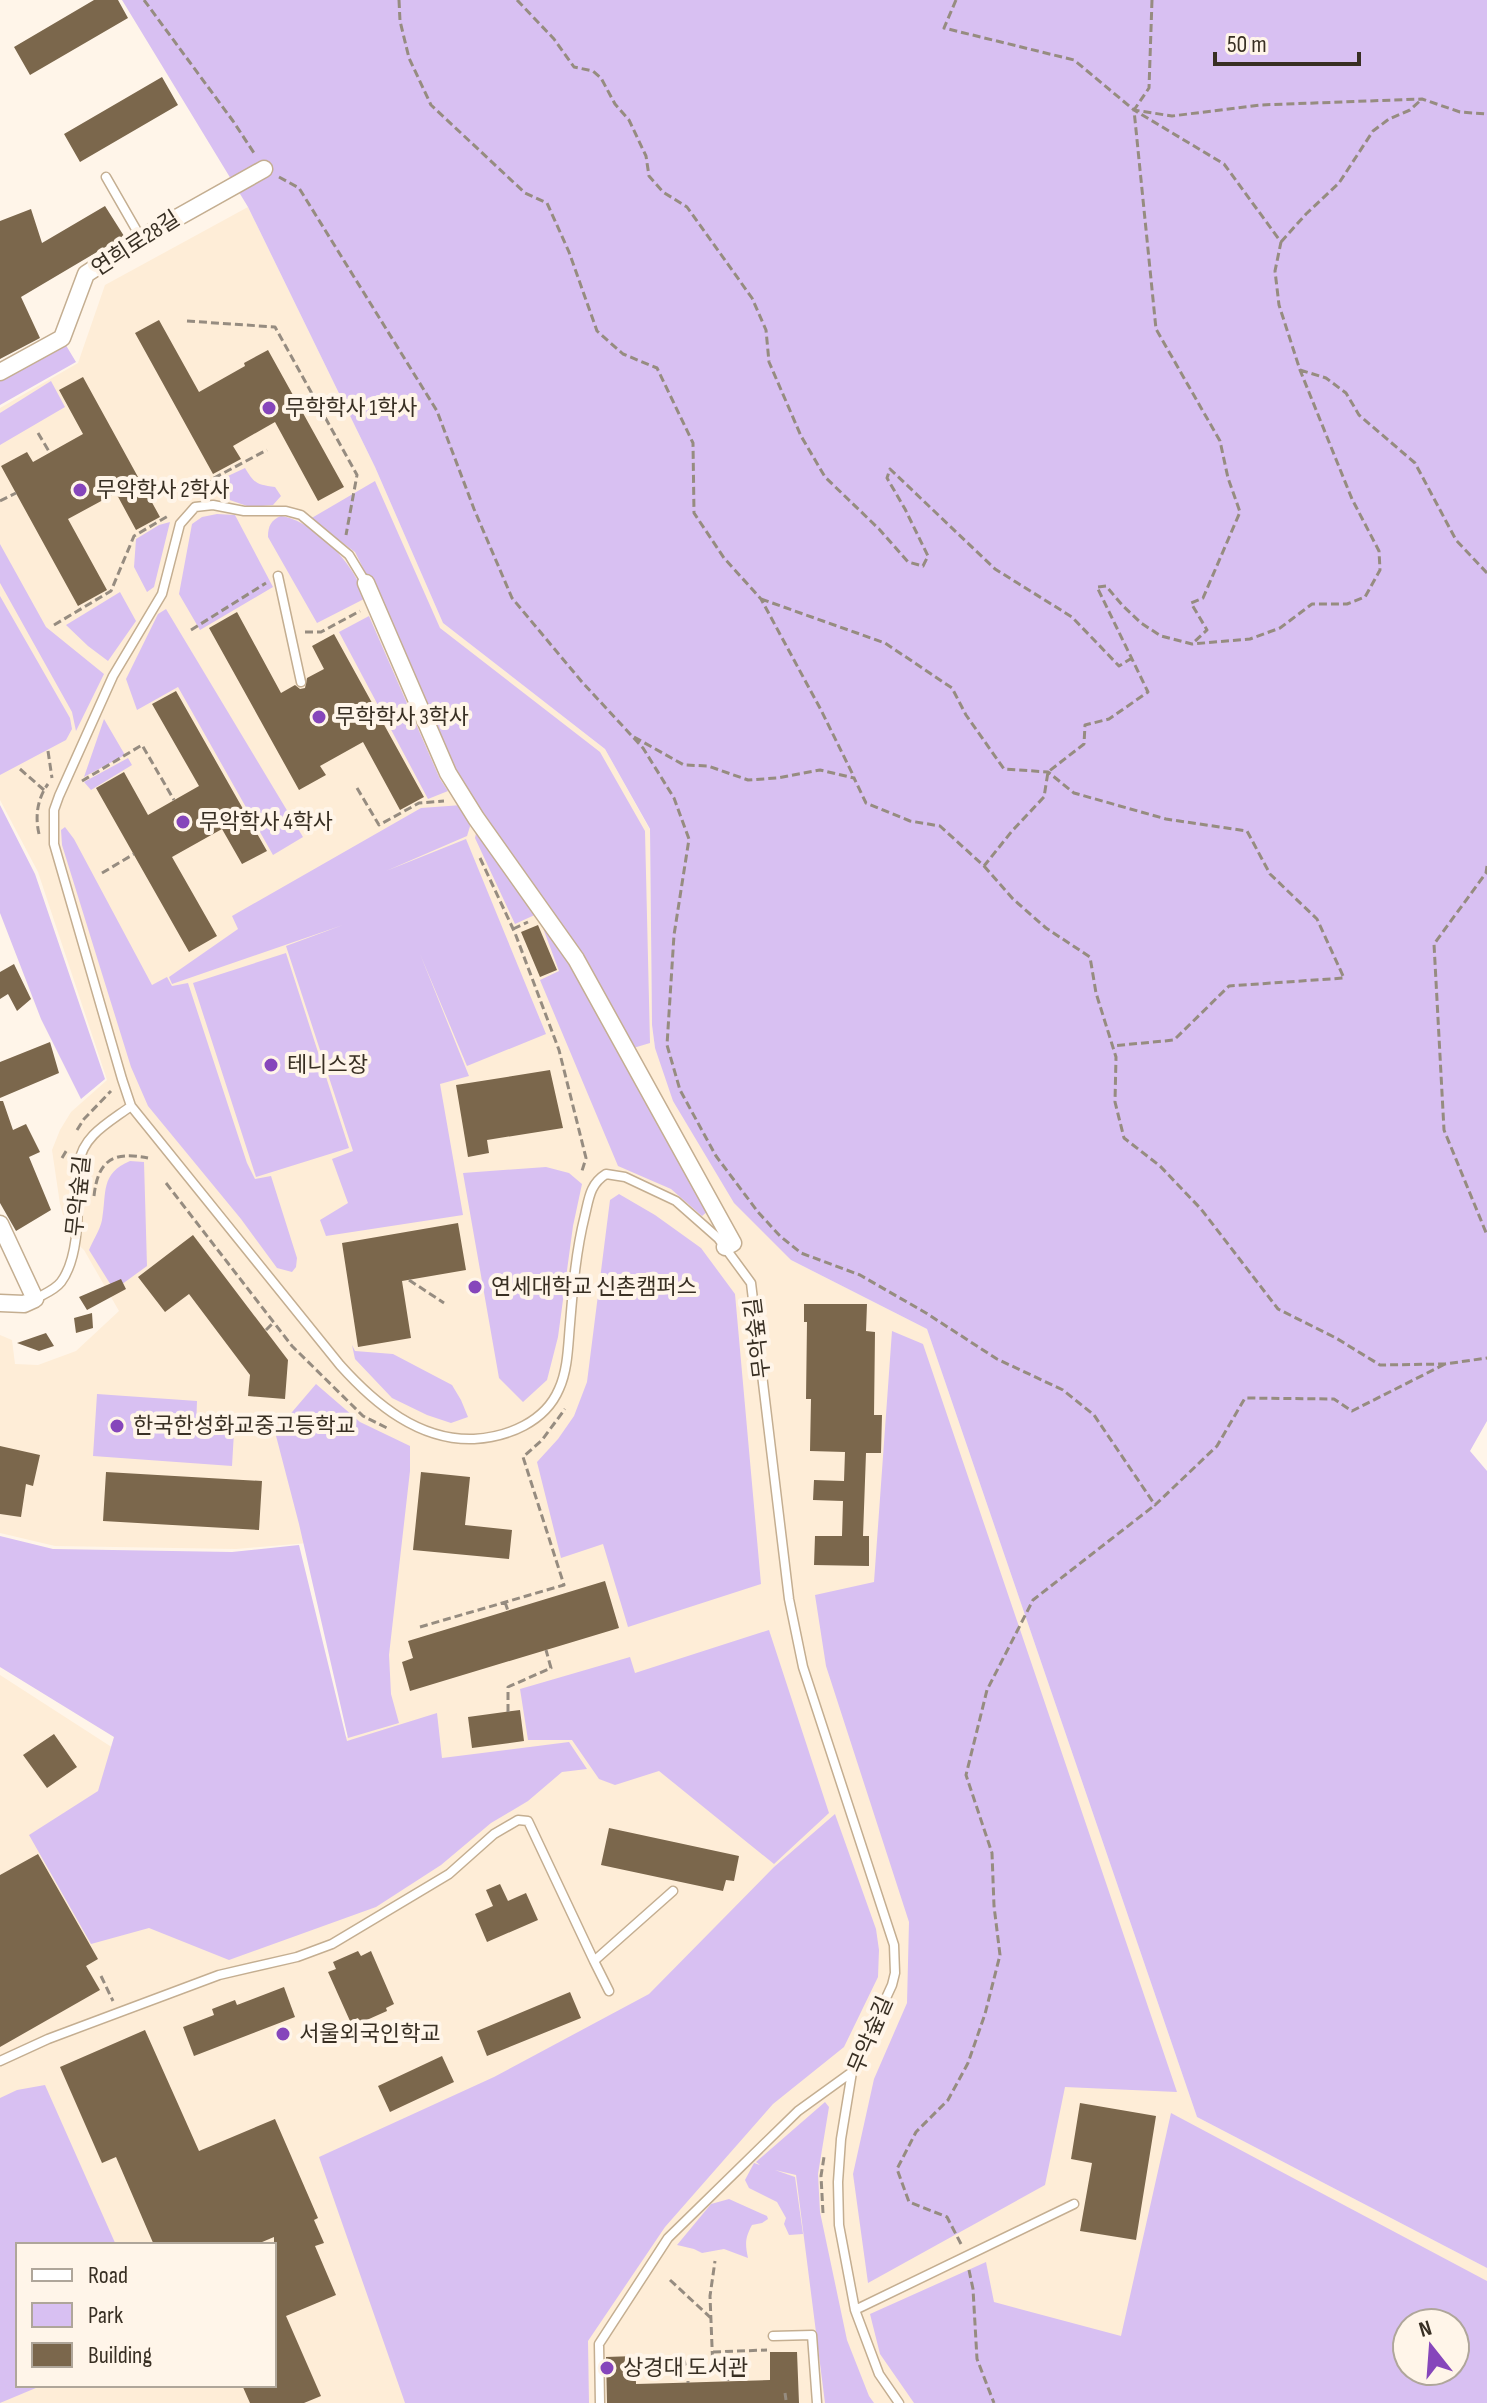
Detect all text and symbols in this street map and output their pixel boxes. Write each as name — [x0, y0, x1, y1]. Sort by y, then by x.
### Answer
scale bar — [1215, 16, 1359, 66]
text: 50 m — [1227, 30, 1267, 59]
street label: 연희로28길 — [87, 206, 185, 282]
place label: 무학학사 1학사 — [285, 395, 418, 422]
marker: 무학학사 1학사 — [260, 399, 278, 417]
place label: 무악학사 2학사 — [96, 477, 230, 504]
marker: 무악학사 2학사 — [71, 481, 89, 499]
place label: 무학학사 3학사 — [335, 704, 469, 731]
marker: 무학학사 3학사 — [310, 708, 328, 726]
place label: 무악학사 4학사 — [199, 809, 333, 836]
marker: 무악학사 4학사 — [174, 813, 192, 831]
place label: 테니스장 — [287, 1052, 368, 1079]
marker: 테니스장 — [262, 1056, 280, 1074]
street label: 무악숲길 — [61, 1154, 97, 1238]
place label: 연세대학교 신촌캠퍼스 — [491, 1274, 697, 1301]
marker: 연세대학교 신촌캠퍼스 — [466, 1278, 484, 1296]
street label: 무악숲길 — [740, 1296, 776, 1380]
place label: 한국한성화교중고등학교 — [133, 1413, 356, 1440]
marker: 한국한성화교중고등학교 — [108, 1417, 126, 1435]
street label: 무악숲길 — [843, 1992, 899, 2078]
place label: 서울외국인학교 — [299, 2021, 441, 2048]
marker: 서울외국인학교 — [274, 2025, 292, 2043]
legend — [16, 2243, 276, 2387]
text: Road — [88, 2261, 128, 2290]
text: Park — [88, 2301, 123, 2330]
north arrow — [1391, 2307, 1471, 2387]
text: N — [1416, 2315, 1435, 2344]
text: Building — [88, 2341, 152, 2370]
place label: 상경대 도서관 — [623, 2355, 748, 2382]
marker: 상경대 도서관 — [598, 2359, 616, 2377]

